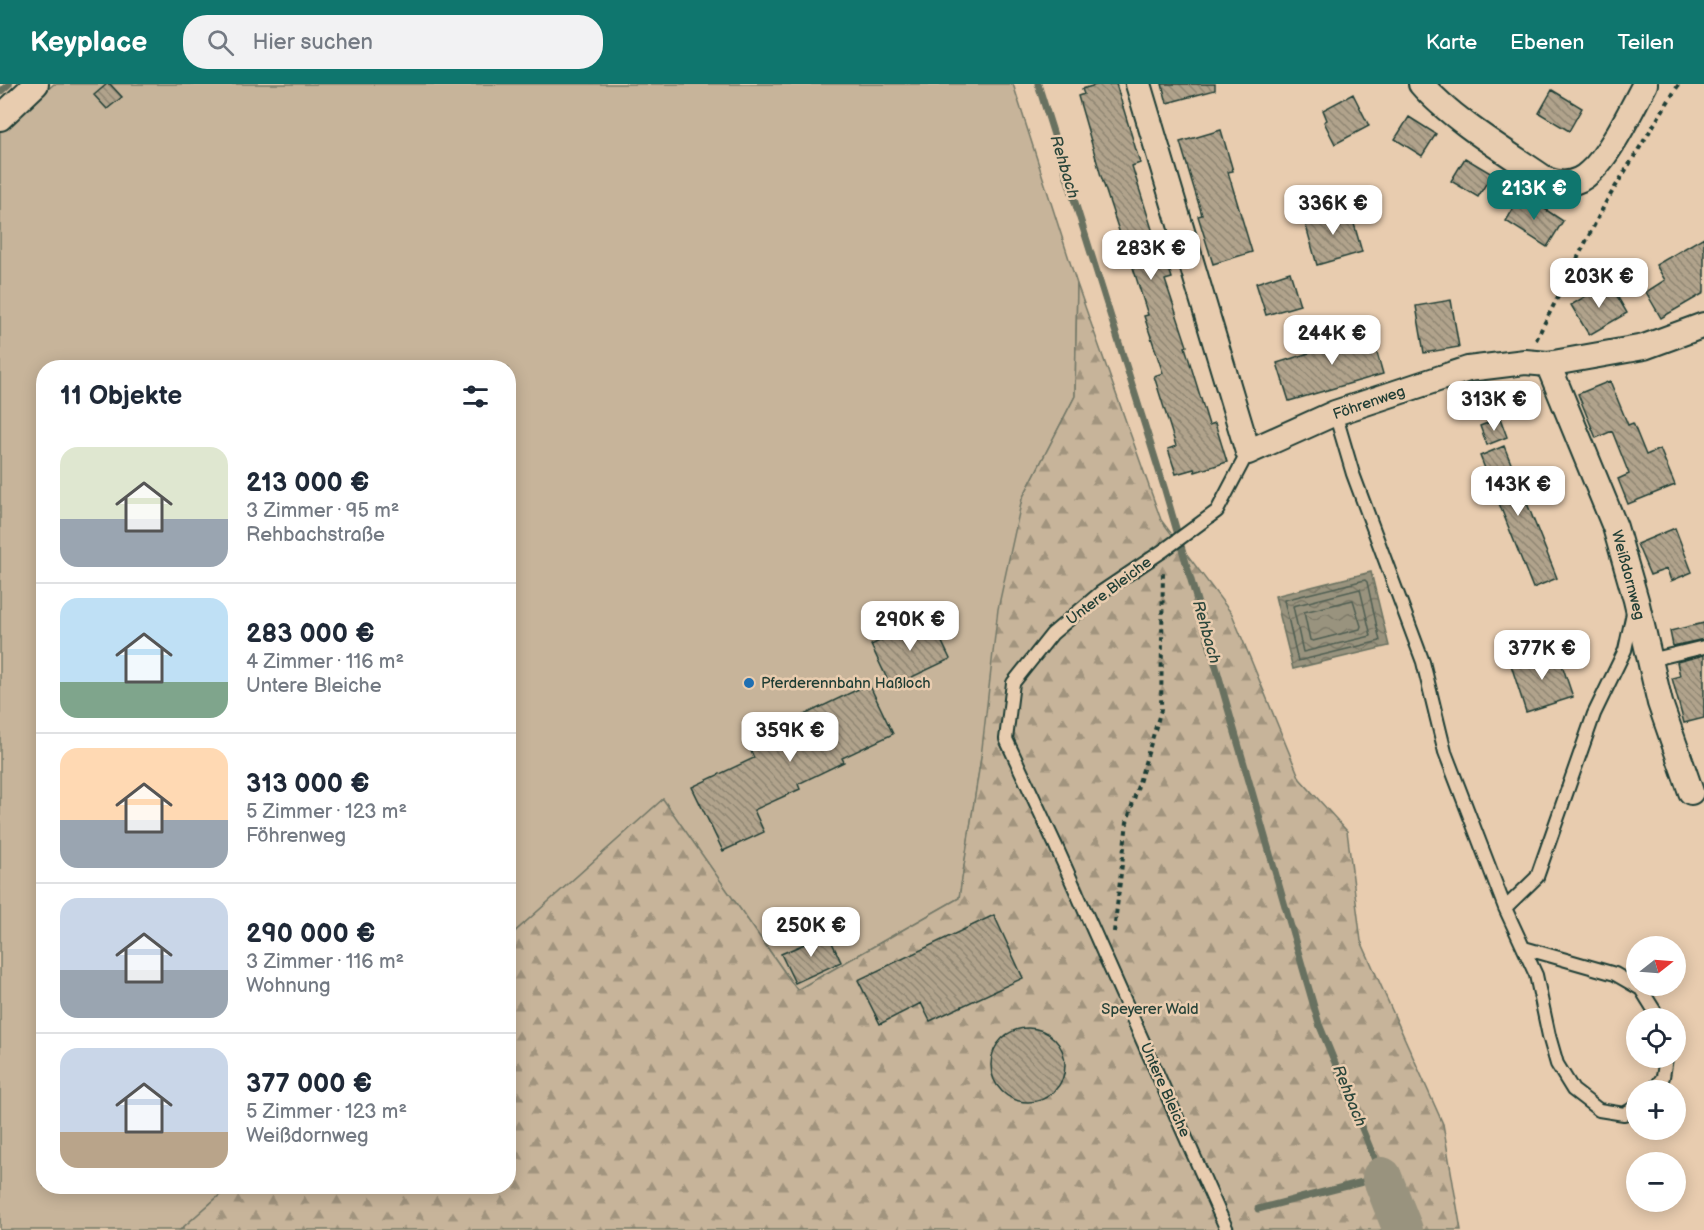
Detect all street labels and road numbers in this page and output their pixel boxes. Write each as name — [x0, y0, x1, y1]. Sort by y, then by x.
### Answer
street label: Föhrenweg — [1330, 382, 1408, 424]
street label: Weißdornweg — [1607, 528, 1649, 622]
street label: Untere Bleiche — [1063, 553, 1155, 629]
street label: Untere Bleiche — [1136, 1040, 1194, 1140]

